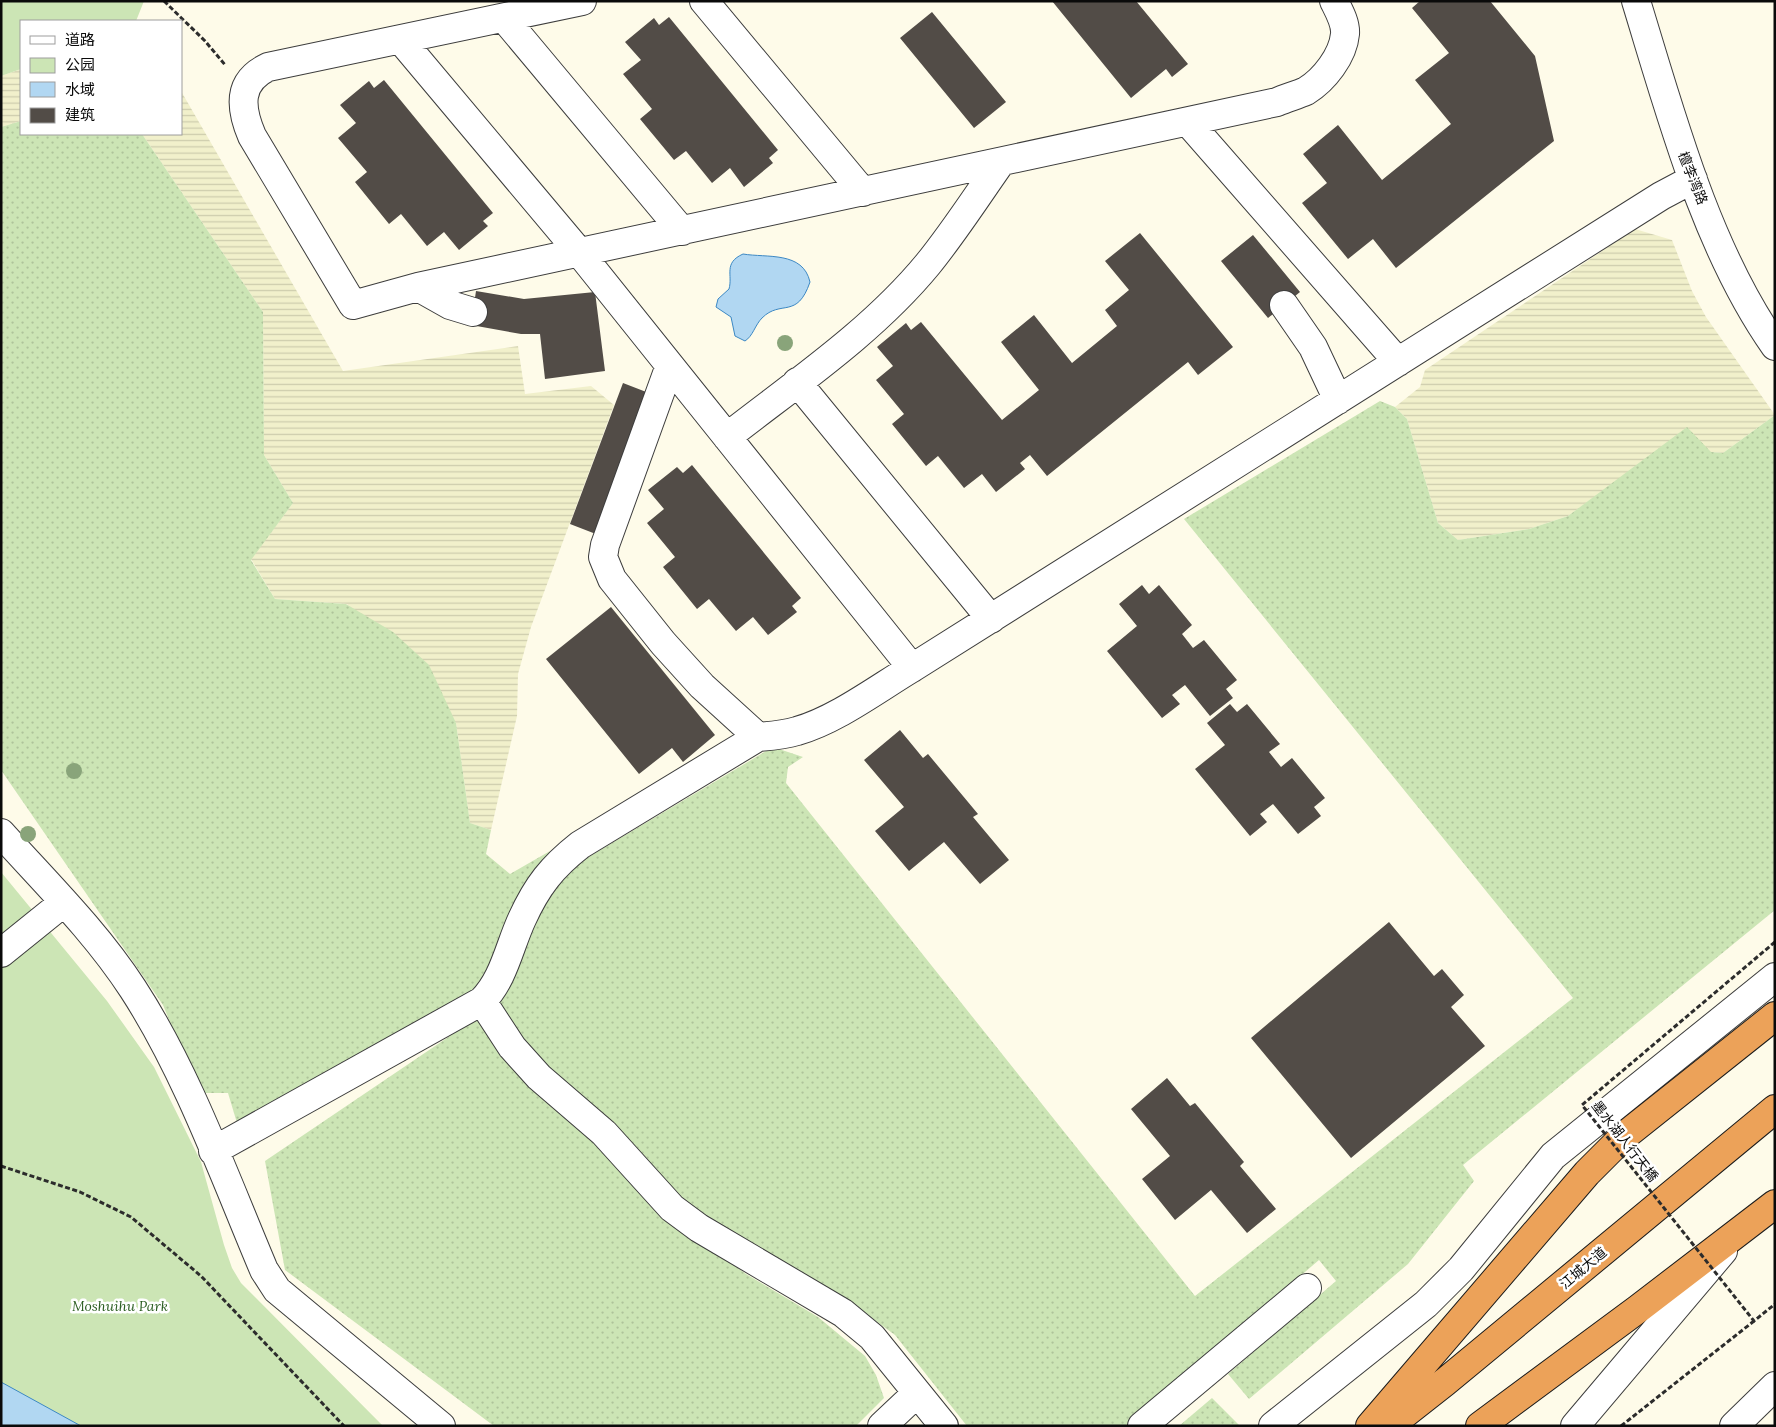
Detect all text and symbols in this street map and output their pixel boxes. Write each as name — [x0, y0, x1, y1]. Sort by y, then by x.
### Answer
legend — [20, 20, 182, 135]
text: 道路 — [65, 30, 95, 49]
text: 公园 — [65, 55, 95, 74]
text: 水域 — [65, 80, 95, 99]
text: 建筑 — [65, 105, 95, 124]
street label: 檀李湾路 — [1674, 149, 1712, 207]
street label: 墨水湖人行天橋 — [1588, 1097, 1662, 1185]
street label: 江城大道 — [1556, 1243, 1610, 1293]
park label: Moshuihu Park — [72, 1297, 168, 1315]

